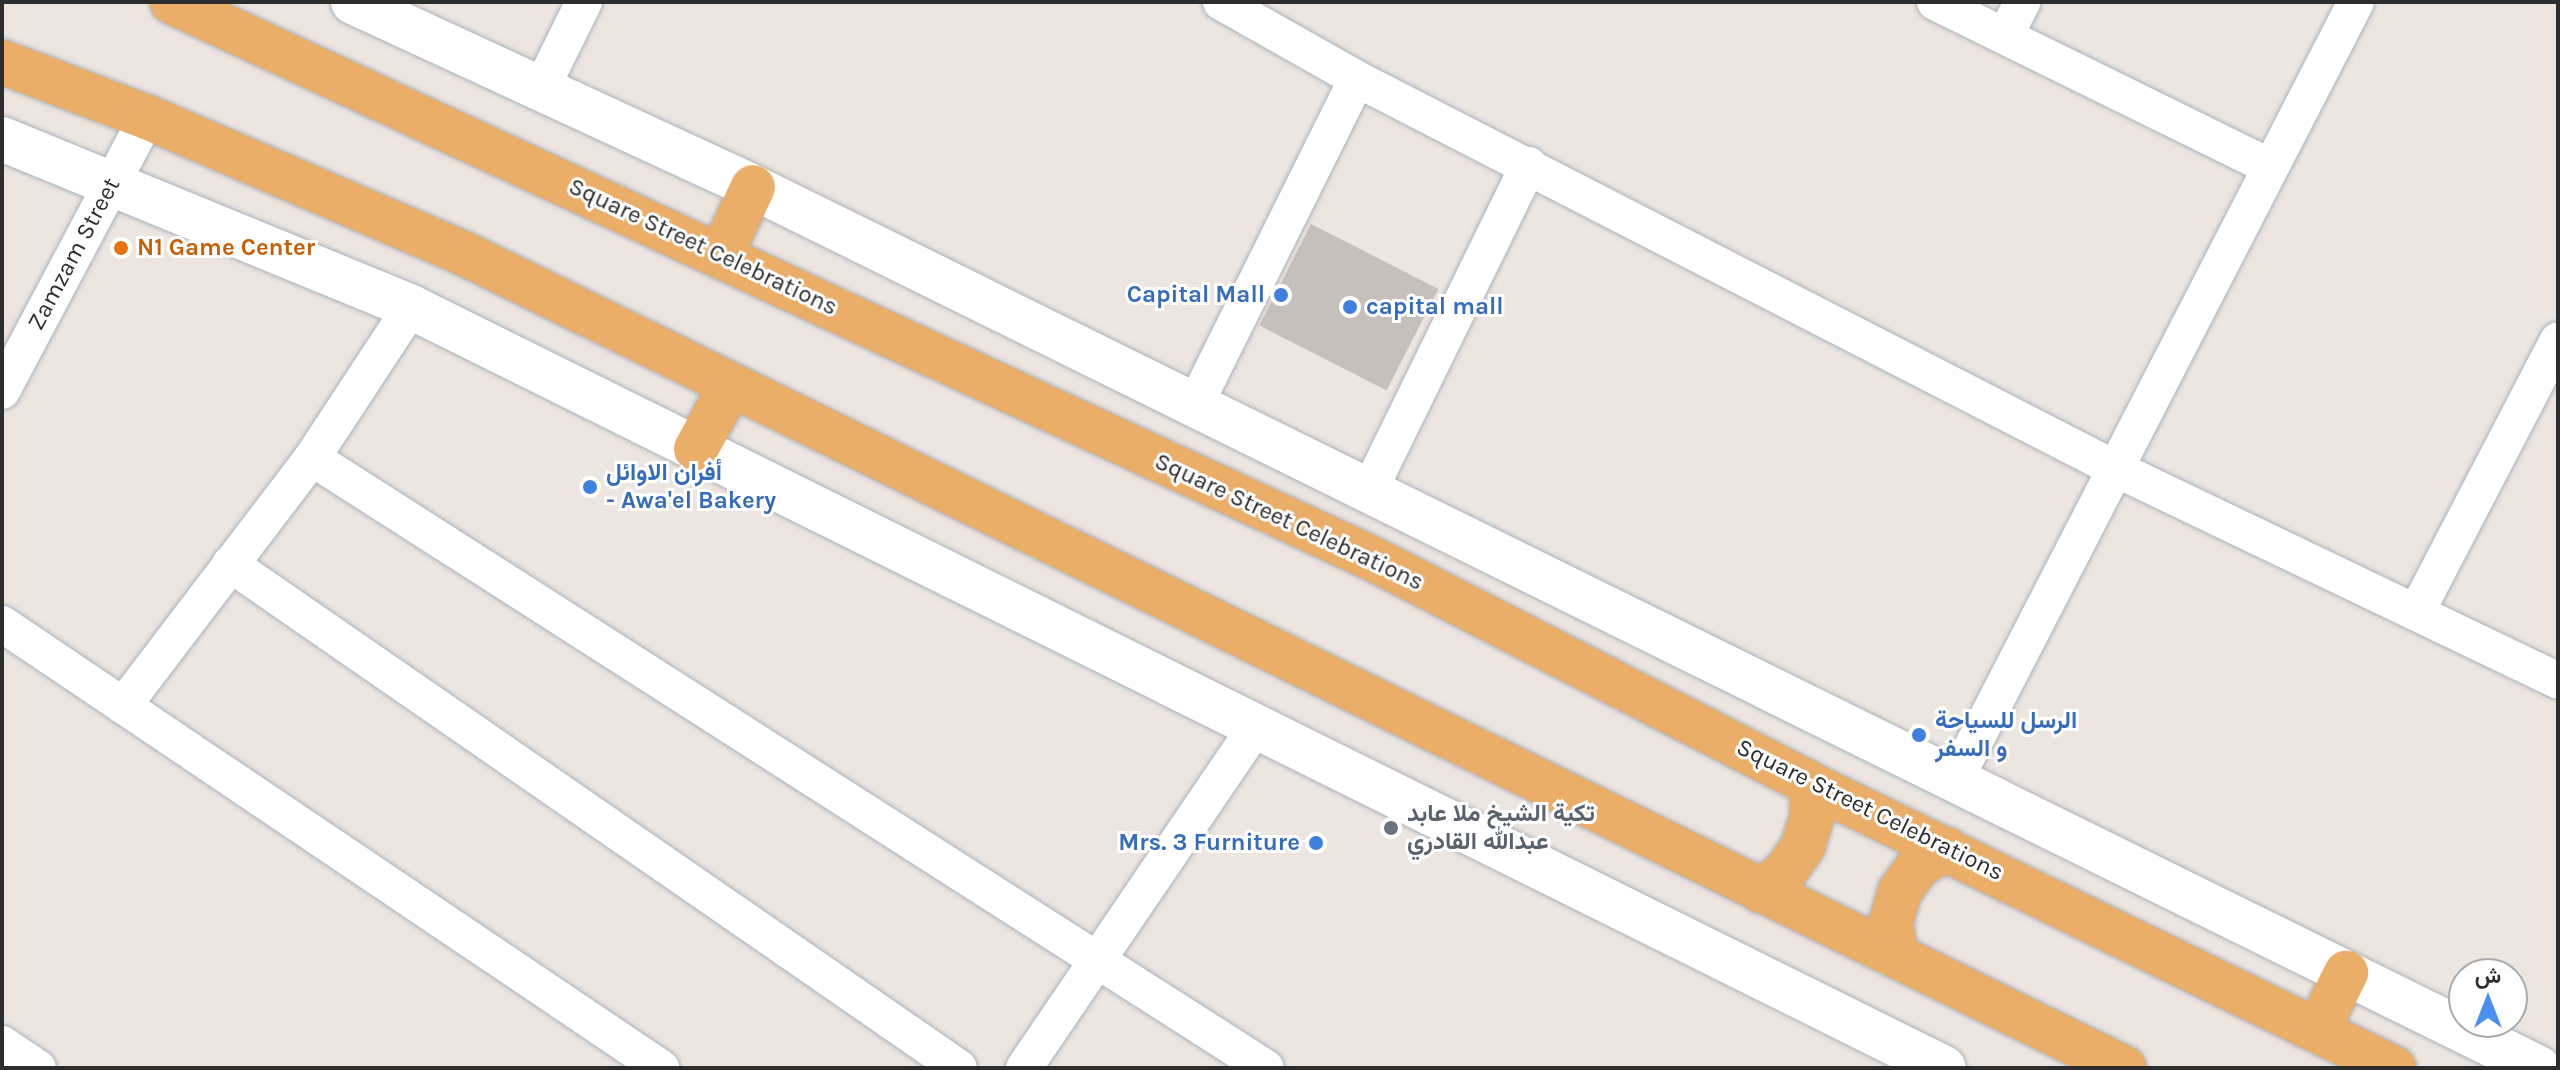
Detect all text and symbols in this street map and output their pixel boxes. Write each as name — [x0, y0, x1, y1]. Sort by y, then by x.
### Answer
street label: Square Street Celebrations — [564, 172, 842, 322]
street label: Zamzam Street — [22, 173, 126, 335]
place label: N1 Game Center — [137, 234, 315, 262]
marker: N1 Game Center — [112, 239, 130, 257]
place label: Capital Mall — [1127, 281, 1265, 309]
marker: Capital Mall — [1272, 286, 1290, 304]
place label: capital mall — [1366, 293, 1504, 321]
marker: capital mall — [1341, 298, 1359, 316]
street label: Square Street Celebrations — [1150, 447, 1428, 597]
place label: أفران الاوائل - Awa'el Bakery — [606, 459, 776, 515]
marker: أفران الاوائل - Awa'el Bakery — [581, 478, 599, 496]
place label: الرسل للسياحة و السفر — [1935, 707, 2077, 763]
marker: الرسل للسياحة و السفر — [1910, 726, 1928, 744]
street label: Square Street Celebrations — [1732, 733, 2008, 887]
place label: تكية الشيخ ملا عابد عبدالله القادري — [1407, 800, 1595, 856]
marker: تكية الشيخ ملا عابد عبدالله القادري — [1382, 819, 1400, 837]
place label: Mrs. 3 Furniture — [1118, 829, 1300, 857]
marker: Mrs. 3 Furniture — [1307, 834, 1325, 852]
north arrow — [2448, 958, 2528, 1038]
text: ش — [2475, 963, 2501, 989]

